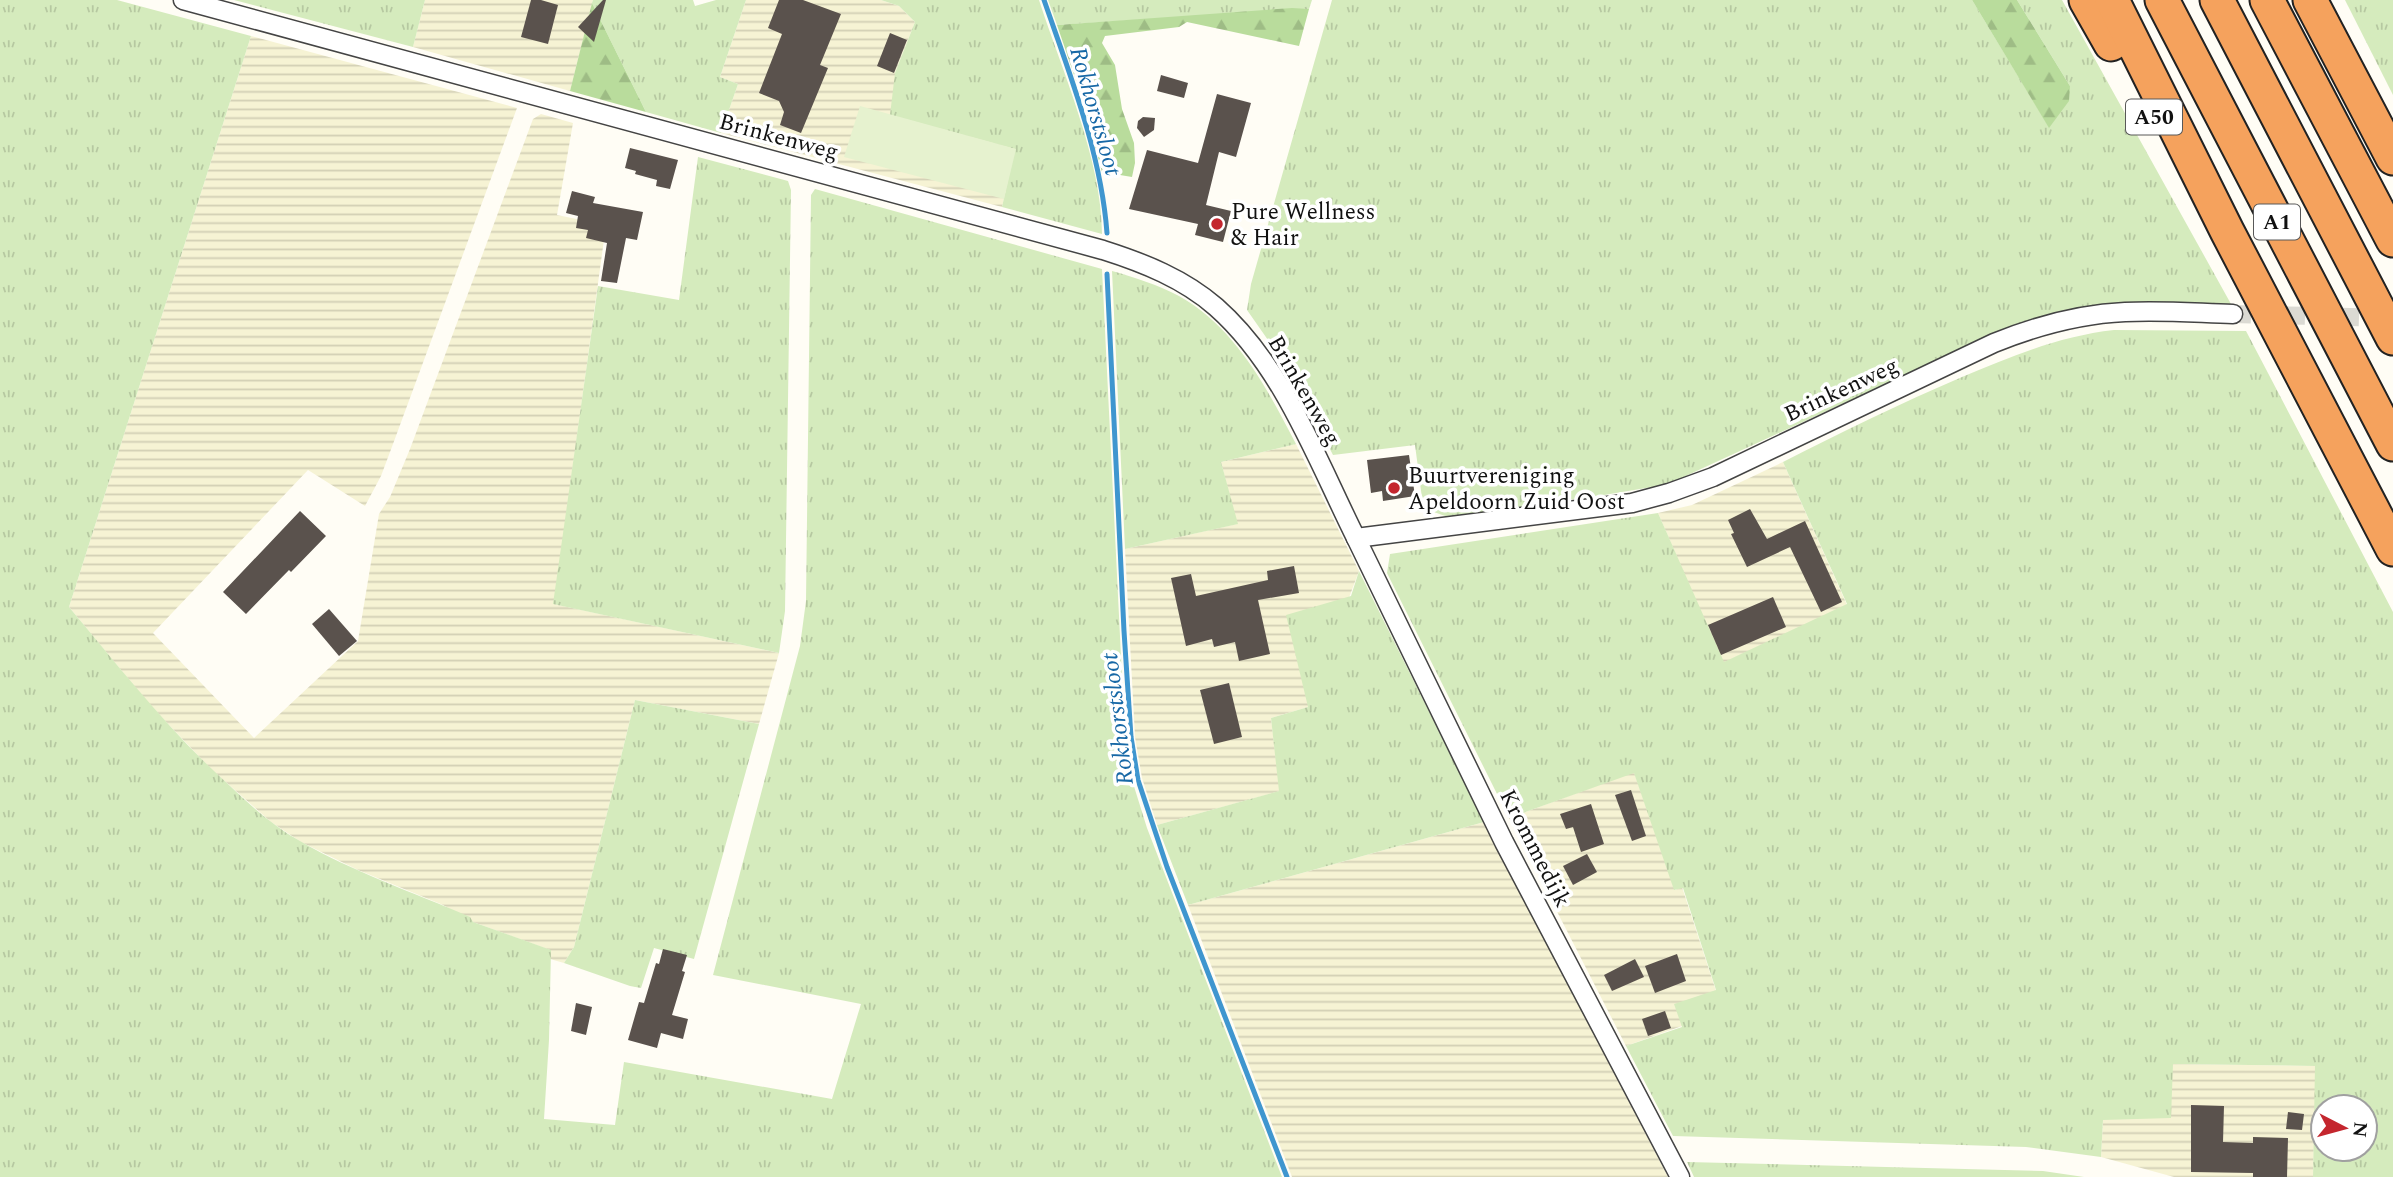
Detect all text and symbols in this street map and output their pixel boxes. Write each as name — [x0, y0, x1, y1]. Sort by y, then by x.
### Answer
water label: Rokhorstsloot — [1059, 43, 1131, 180]
road number: A50 — [2126, 100, 2182, 134]
street label: Brinkenweg — [715, 105, 842, 170]
place label: Pure Wellness & Hair — [1231, 195, 1376, 256]
road number: A1 — [2254, 204, 2300, 240]
marker: Pure Wellness & Hair — [1209, 216, 1225, 232]
street label: Brinkenweg — [1258, 329, 1349, 453]
street label: Brinkenweg — [1779, 349, 1905, 432]
place label: Buurtvereniging Apeldoorn Zuid Oost — [1408, 459, 1625, 520]
marker: Buurtvereniging Apeldoorn Zuid Oost — [1386, 480, 1402, 496]
water label: Rokhorstsloot — [1092, 650, 1144, 787]
street label: Krommedijk — [1490, 783, 1580, 914]
north arrow — [2309, 1093, 2379, 1163]
text: N — [2344, 1120, 2375, 1139]

